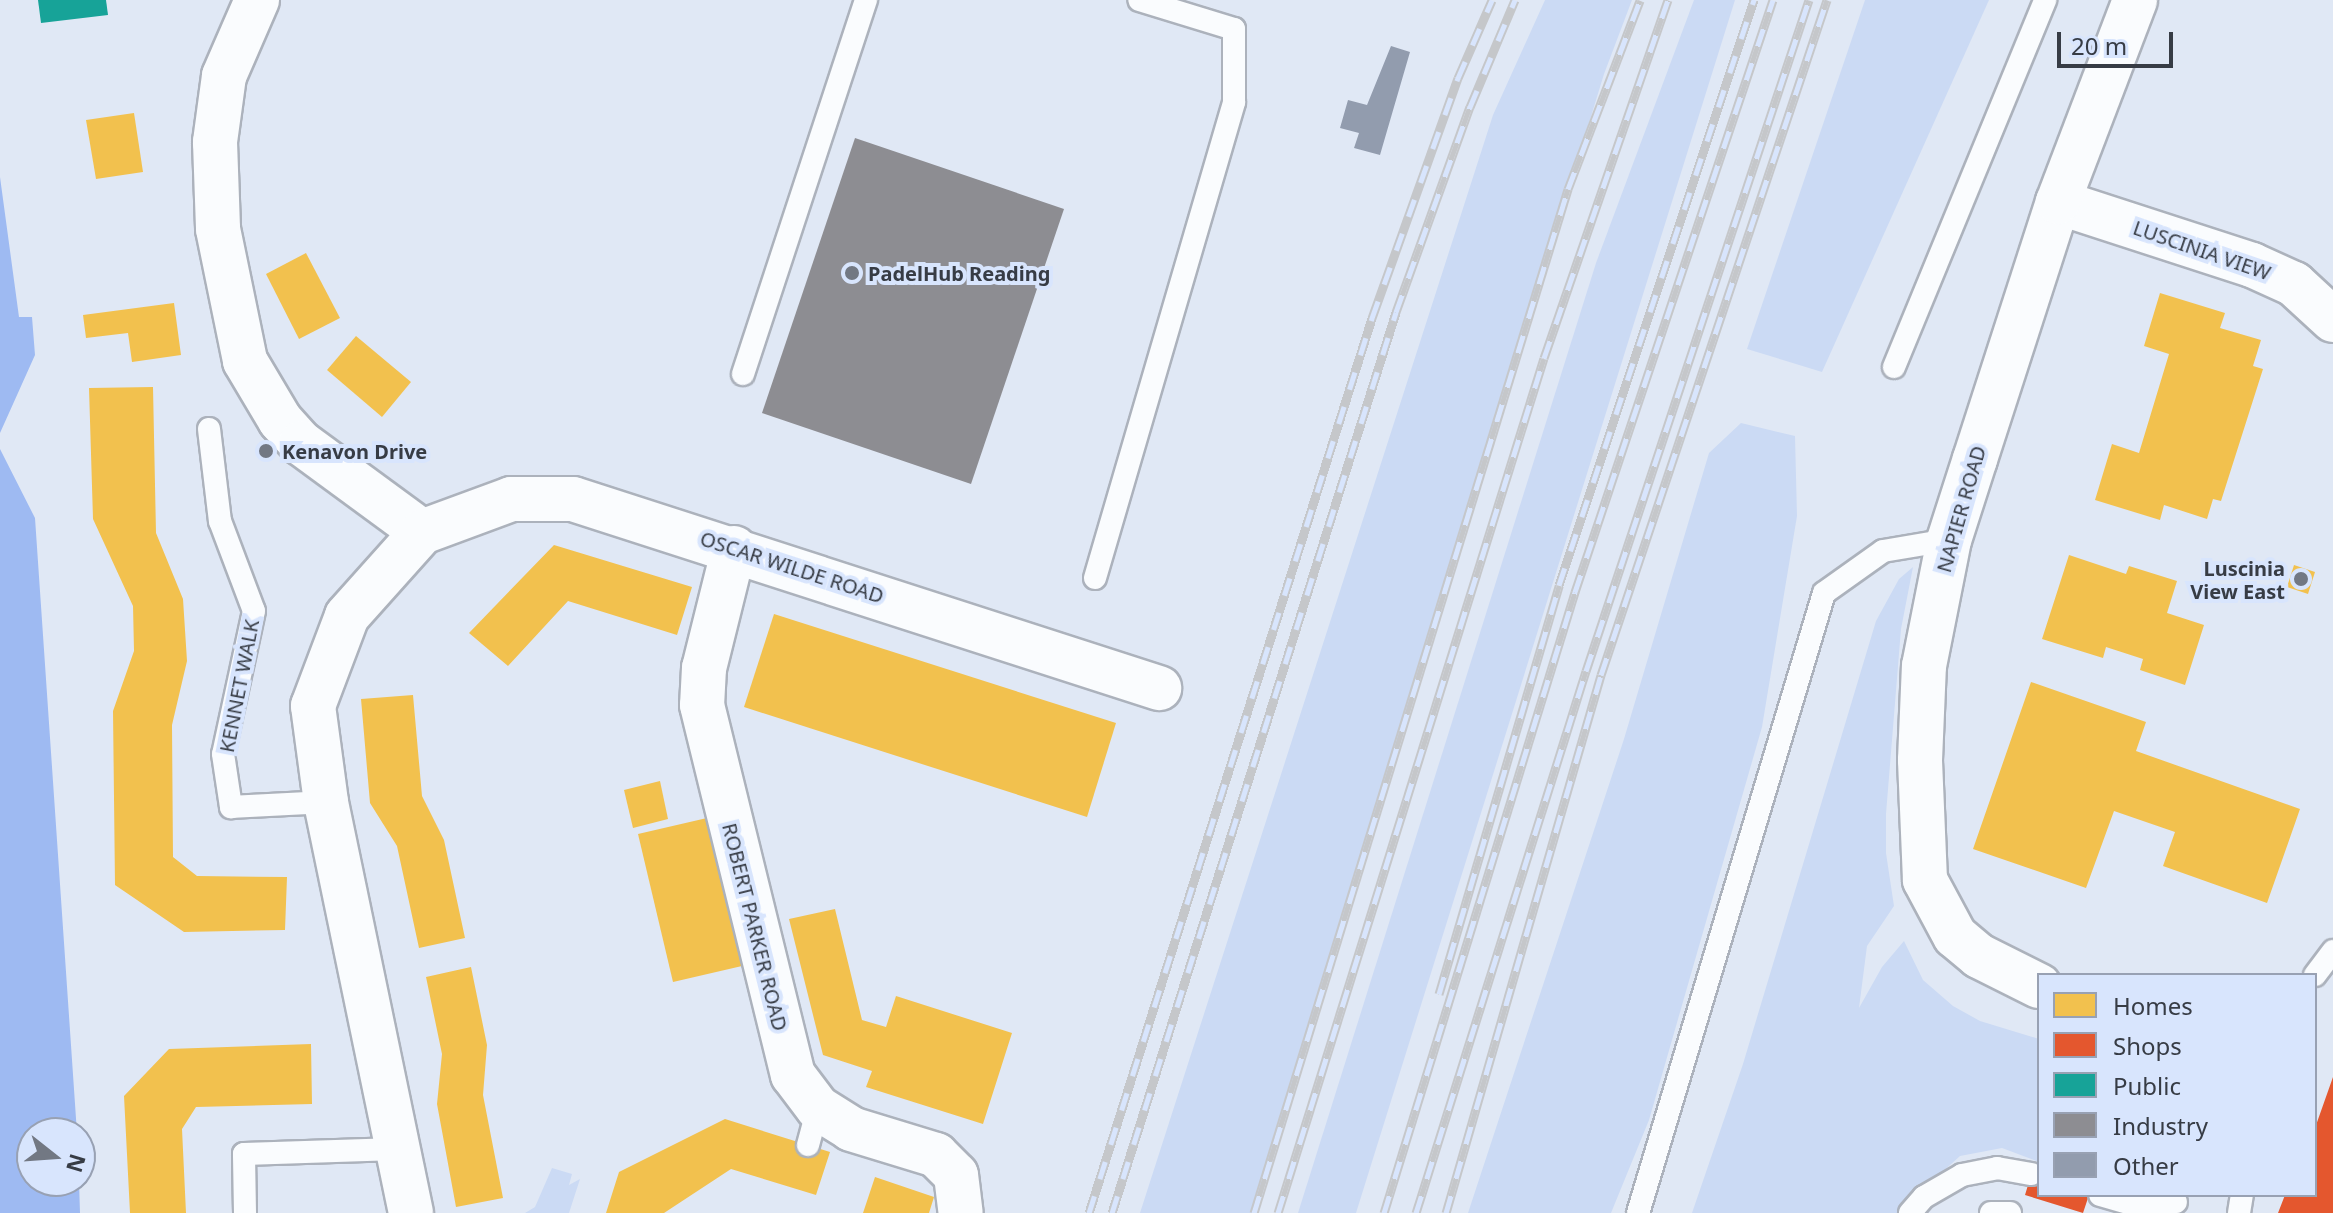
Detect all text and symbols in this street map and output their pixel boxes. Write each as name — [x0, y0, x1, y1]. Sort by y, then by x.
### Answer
scale bar — [2061, 16, 2177, 66]
text: 20 m — [2071, 29, 2127, 62]
street label: LUSCINIA VIEW — [2130, 215, 2274, 285]
place label: PadelHub Reading — [868, 261, 1050, 285]
marker: PadelHub Reading — [843, 264, 861, 282]
place label: Kenavon Drive — [282, 439, 427, 463]
marker: Kenavon Drive — [257, 442, 275, 460]
street label: NAPIER ROAD — [1931, 443, 1991, 575]
street label: OSCAR WILDE ROAD — [697, 526, 887, 608]
place label: Luscinia View East — [2190, 556, 2285, 603]
marker: Luscinia View East — [2292, 570, 2310, 588]
street label: KENNET WALK — [214, 618, 264, 754]
street label: ROBERT PARKER ROAD — [718, 821, 792, 1033]
legend — [2037, 973, 2317, 1197]
text: Homes — [2113, 989, 2193, 1022]
text: Shops — [2113, 1029, 2182, 1062]
text: Public — [2113, 1069, 2181, 1102]
text: Industry — [2113, 1109, 2208, 1142]
north arrow — [16, 1117, 96, 1197]
text: Other — [2113, 1149, 2179, 1182]
text: N — [60, 1150, 94, 1176]

